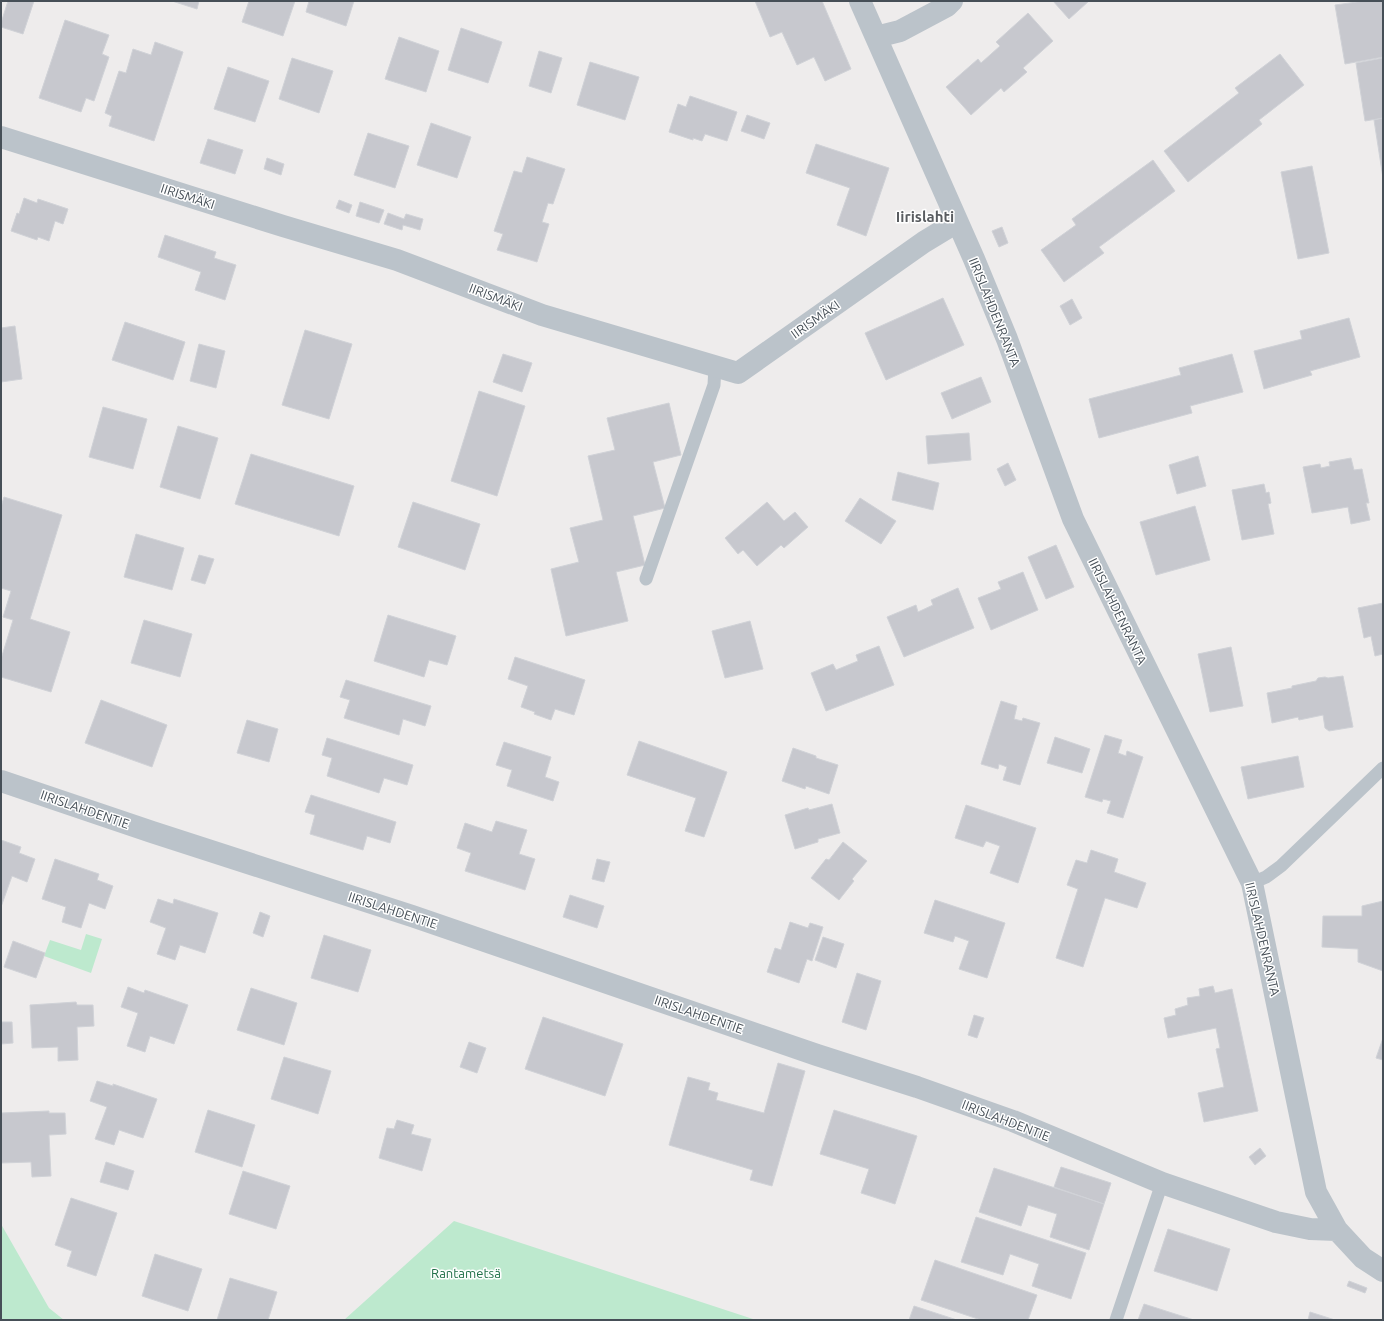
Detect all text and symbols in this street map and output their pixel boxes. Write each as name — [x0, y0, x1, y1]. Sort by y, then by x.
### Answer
street label: IIRISMÄKI — [159, 180, 217, 211]
district label: Iirislahti — [896, 208, 954, 225]
street label: IIRISLAHDENRANTA — [967, 255, 1023, 369]
street label: IIRISMÄKI — [467, 280, 525, 314]
street label: IIRISMÄKI — [788, 296, 842, 341]
street label: IIRISLAHDENRANTA — [1086, 556, 1150, 667]
street label: IIRISLAHDENTIE — [39, 787, 131, 831]
street label: IIRISLAHDENRANTA — [1243, 881, 1283, 998]
street label: IIRISLAHDENTIE — [347, 889, 439, 931]
street label: IIRISLAHDENTIE — [653, 992, 745, 1036]
street label: IIRISLAHDENTIE — [960, 1097, 1052, 1143]
park label: Rantametsä — [431, 1266, 501, 1280]

